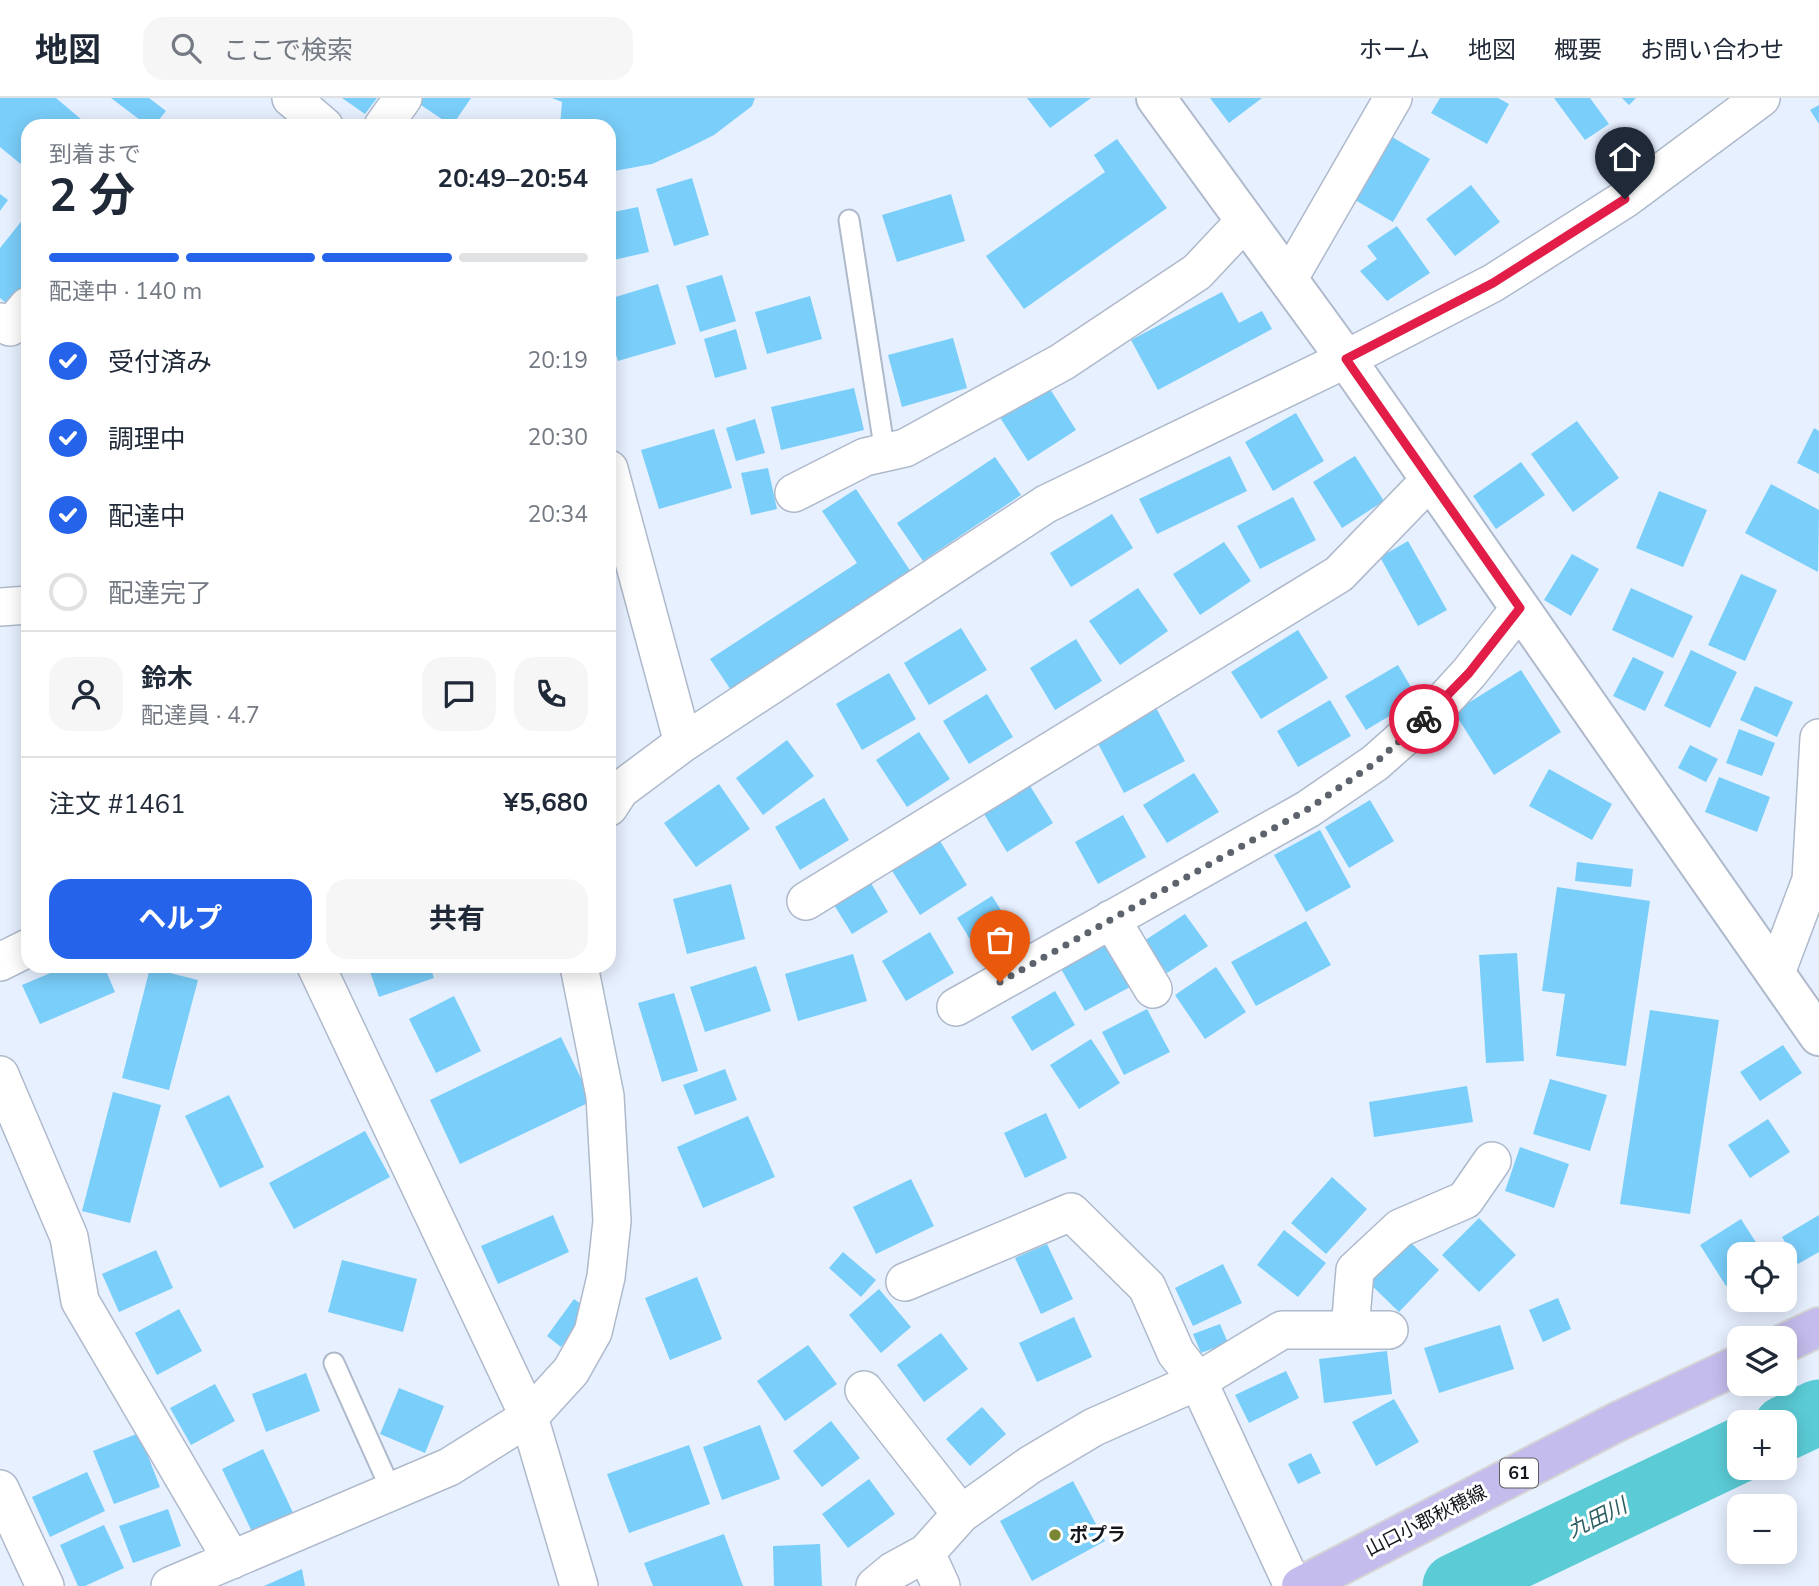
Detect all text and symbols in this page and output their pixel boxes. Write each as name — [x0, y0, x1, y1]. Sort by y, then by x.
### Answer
search box — [143, 17, 633, 80]
text: 地図 — [35, 28, 101, 73]
icon: search — [167, 29, 205, 67]
text: ここで検索 — [223, 33, 353, 68]
text: ホーム — [1359, 34, 1430, 66]
text: 地図 — [1468, 34, 1516, 66]
text: 概要 — [1554, 34, 1602, 66]
text: お問い合わせ — [1640, 34, 1784, 66]
pin — [1595, 127, 1655, 199]
icon: home — [1606, 138, 1644, 176]
text: 到着まで — [49, 139, 141, 170]
text: 20:49–20:54 — [437, 161, 588, 196]
text: 2 分 — [49, 164, 135, 227]
text: 配達中 · 140 m — [49, 276, 202, 307]
icon: check — [49, 342, 87, 380]
text: 受付済み — [108, 345, 212, 380]
text: 20:19 — [528, 345, 588, 376]
icon: check — [49, 419, 87, 457]
text: 調理中 — [108, 422, 186, 457]
text: 20:30 — [528, 422, 588, 453]
icon: check — [49, 496, 87, 534]
text: 配達中 — [108, 499, 186, 534]
text: 20:34 — [528, 499, 588, 530]
text: 配達完了 — [108, 576, 212, 611]
button: person — [49, 657, 123, 731]
button: chat — [422, 657, 496, 731]
button: phone — [514, 657, 588, 731]
text: 鈴木 — [141, 661, 193, 696]
courier — [1389, 684, 1459, 754]
text: 配達員 · 4.7 — [141, 700, 260, 731]
icon: bike — [1405, 700, 1443, 738]
text: ¥5,680 — [504, 785, 588, 820]
text: 注文 #1461 — [49, 787, 186, 822]
button: ヘルプ — [49, 879, 312, 959]
button: 共有 — [326, 879, 588, 959]
pin — [970, 910, 1030, 982]
icon: bag — [981, 921, 1019, 959]
map controls — [1727, 1242, 1797, 1564]
button: locate — [1727, 1242, 1797, 1312]
button: layers — [1727, 1326, 1797, 1396]
button: + — [1727, 1410, 1797, 1480]
road number: 61 — [1500, 1458, 1538, 1488]
street label: 山口小郡秋穂線 — [1361, 1479, 1491, 1563]
water label: 九田川 — [1563, 1491, 1633, 1544]
button: − — [1727, 1494, 1797, 1564]
place label: ポプラ — [1069, 1522, 1126, 1548]
marker: ポプラ — [1047, 1527, 1063, 1543]

